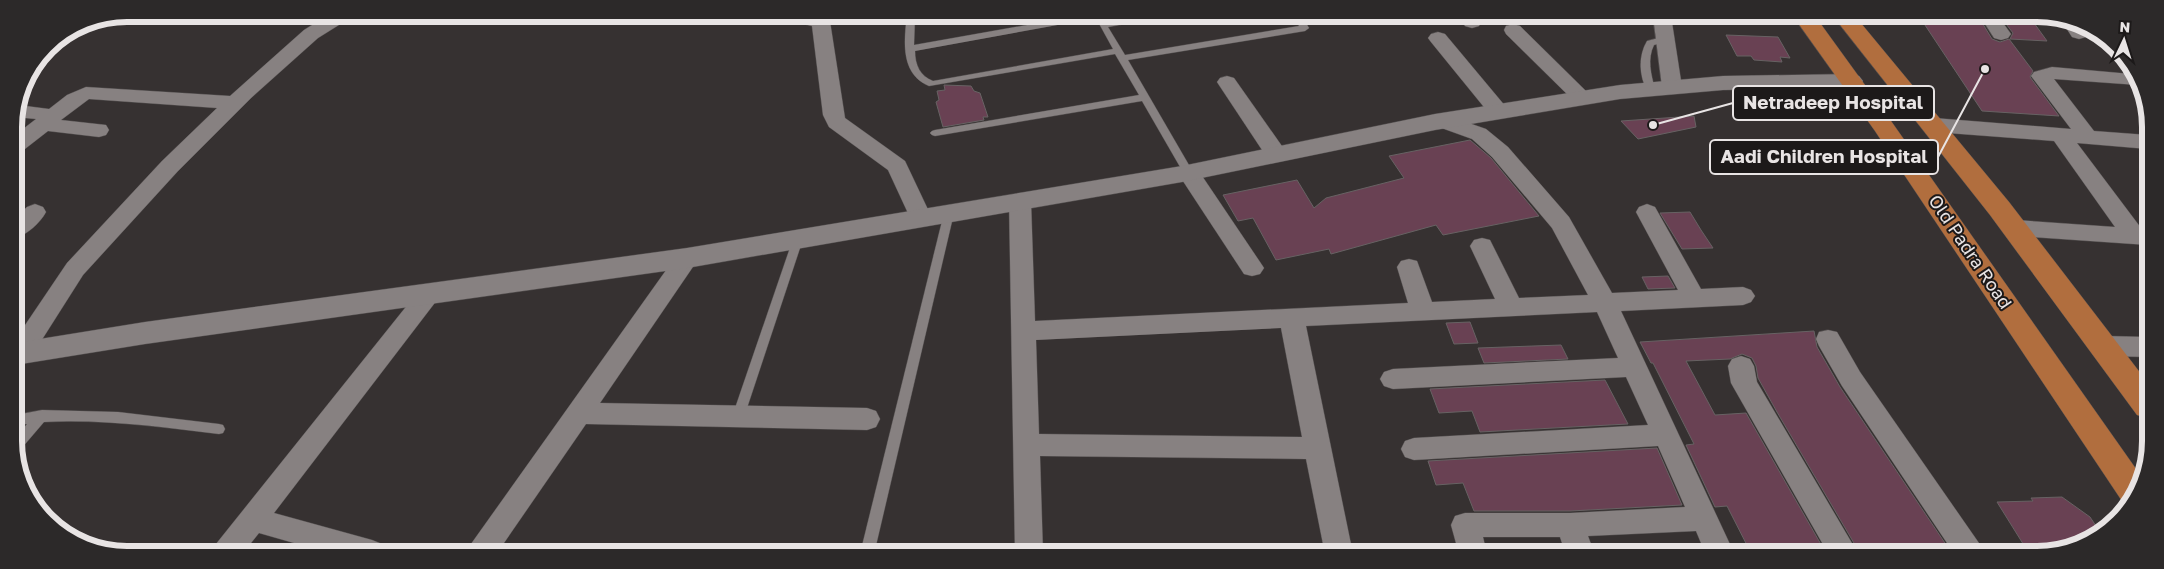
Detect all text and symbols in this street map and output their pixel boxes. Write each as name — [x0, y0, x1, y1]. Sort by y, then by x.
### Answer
north arrow — [2099, 15, 2149, 65]
text: N — [2119, 18, 2131, 35]
callout: Netradeep Hospital — [1733, 86, 1934, 120]
text: Netradeep Hospital — [1743, 90, 1923, 113]
callout: Aadi Children Hospital — [1710, 140, 1938, 174]
text: Aadi Children Hospital — [1720, 144, 1928, 167]
street label: Old Padra Road — [1925, 190, 2017, 313]

